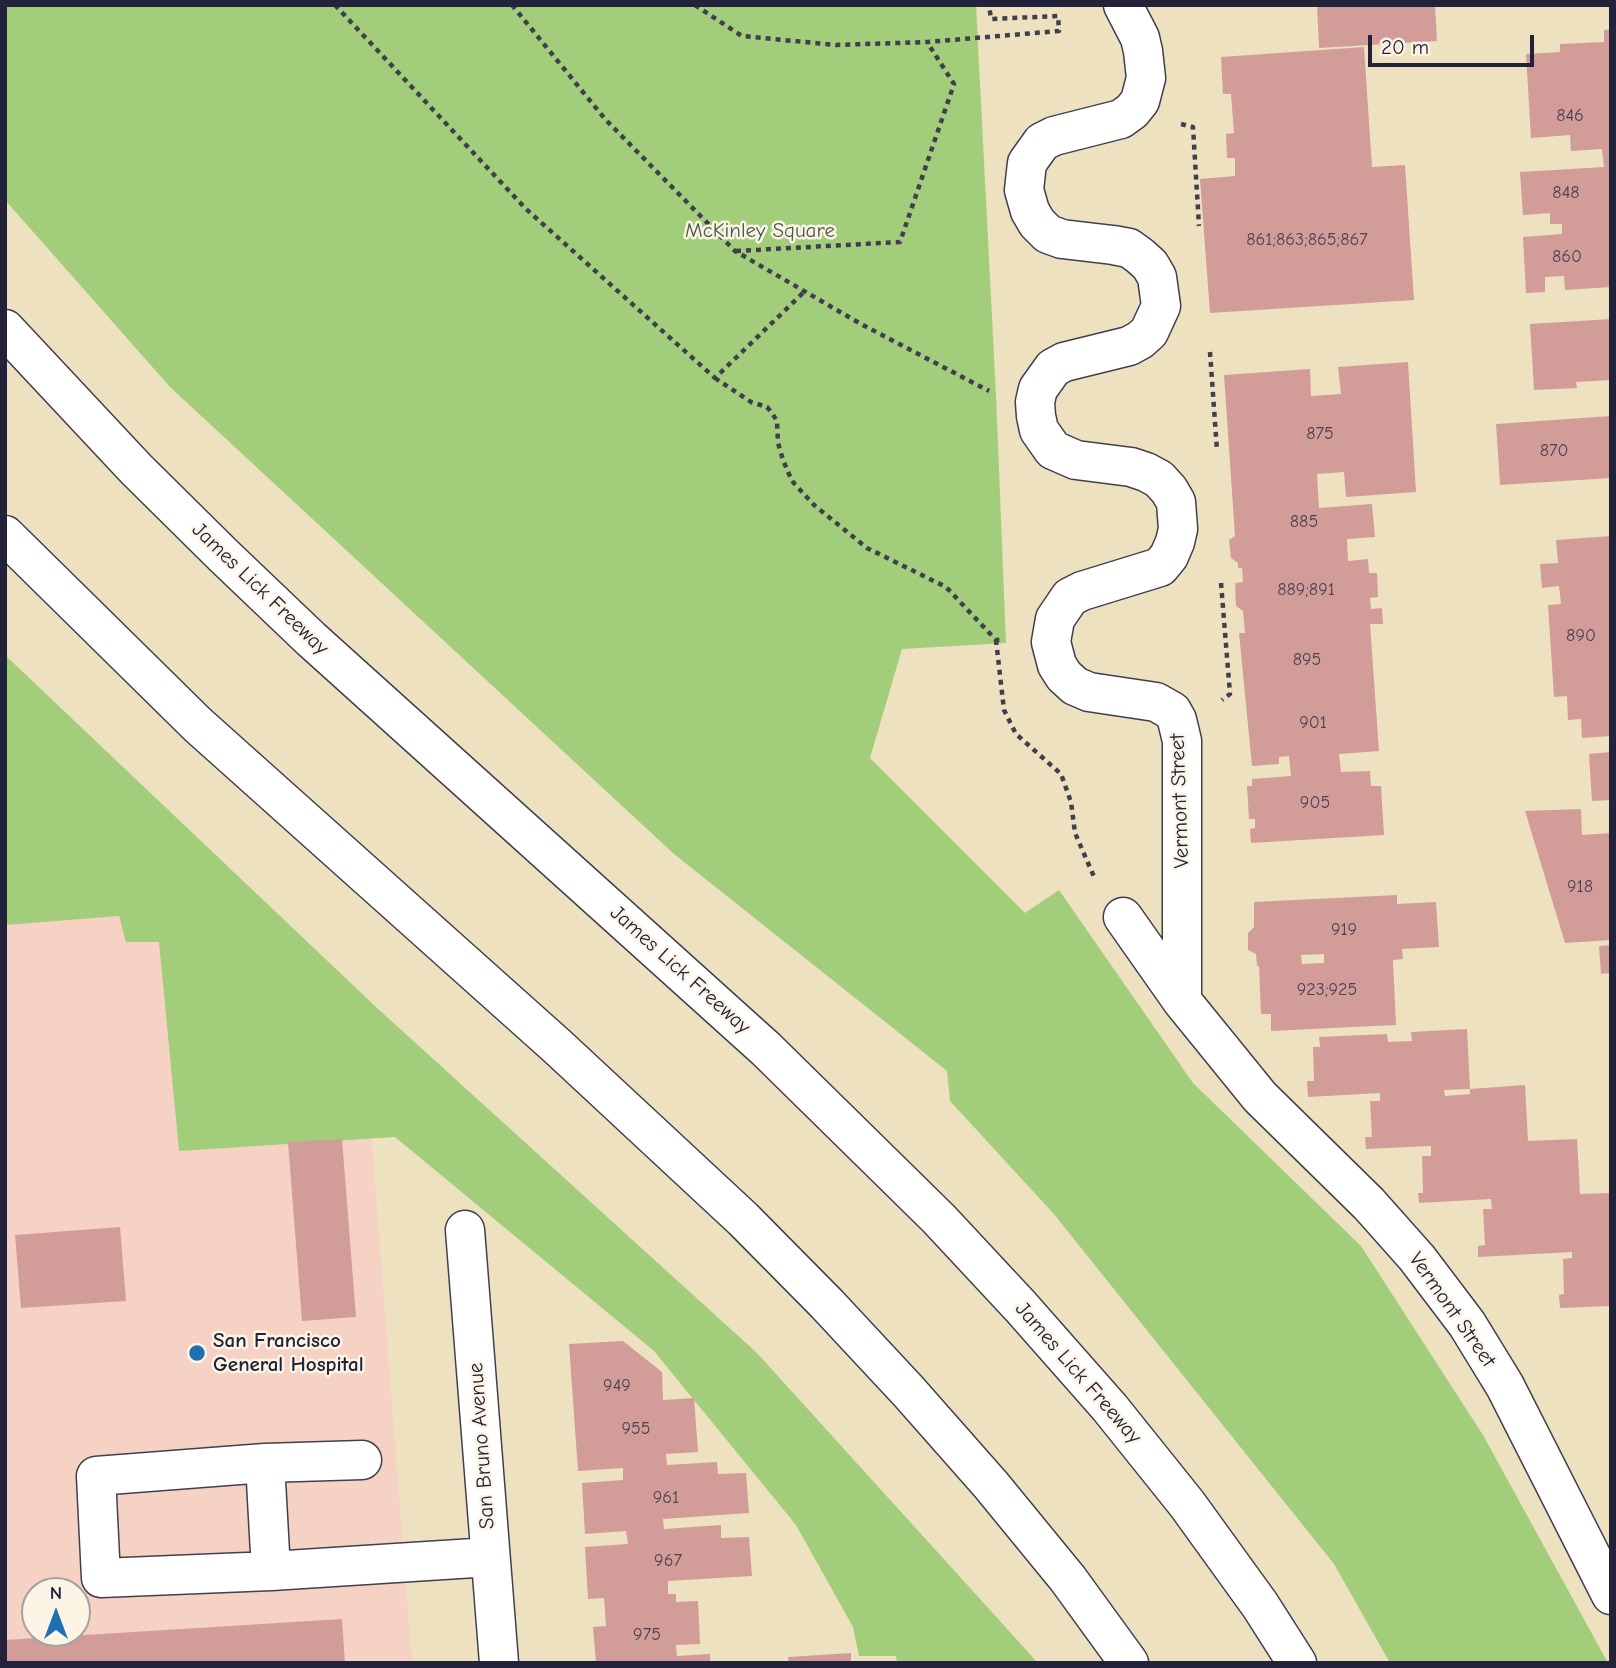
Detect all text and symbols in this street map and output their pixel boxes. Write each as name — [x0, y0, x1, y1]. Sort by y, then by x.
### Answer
scale bar — [1371, 21, 1537, 65]
text: 20 m — [1381, 35, 1429, 59]
house number: 846 — [1556, 105, 1584, 127]
house number: 848 — [1552, 182, 1580, 204]
park label: McKinley Square — [685, 218, 835, 244]
house number: 861;863;865;867 — [1246, 229, 1368, 251]
house number: 860 — [1552, 246, 1582, 268]
house number: 875 — [1306, 423, 1334, 445]
house number: 870 — [1540, 440, 1568, 462]
house number: 885 — [1290, 511, 1318, 533]
street label: James Lick Freeway — [186, 517, 334, 661]
house number: 889;891 — [1277, 579, 1335, 601]
house number: 890 — [1566, 625, 1596, 647]
house number: 895 — [1293, 649, 1321, 671]
house number: 901 — [1299, 712, 1327, 734]
street label: Vermont Street — [1165, 733, 1195, 869]
house number: 905 — [1300, 792, 1330, 814]
house number: 918 — [1567, 876, 1593, 898]
street label: James Lick Freeway — [605, 900, 755, 1040]
house number: 919 — [1331, 919, 1357, 941]
house number: 923;925 — [1297, 979, 1357, 1001]
street label: Vermont Street — [1403, 1248, 1501, 1372]
street label: James Lick Freeway — [1009, 1297, 1147, 1449]
place label: San Francisco General Hospital — [213, 1328, 364, 1378]
marker: San Francisco General Hospital — [187, 1343, 207, 1363]
street label: San Bruno Avenue — [464, 1362, 500, 1530]
house number: 949 — [603, 1375, 631, 1397]
house number: 955 — [621, 1418, 651, 1440]
house number: 961 — [653, 1487, 679, 1509]
house number: 967 — [654, 1550, 682, 1572]
north arrow — [21, 1577, 91, 1647]
text: N — [50, 1582, 62, 1604]
house number: 975 — [633, 1624, 661, 1646]

